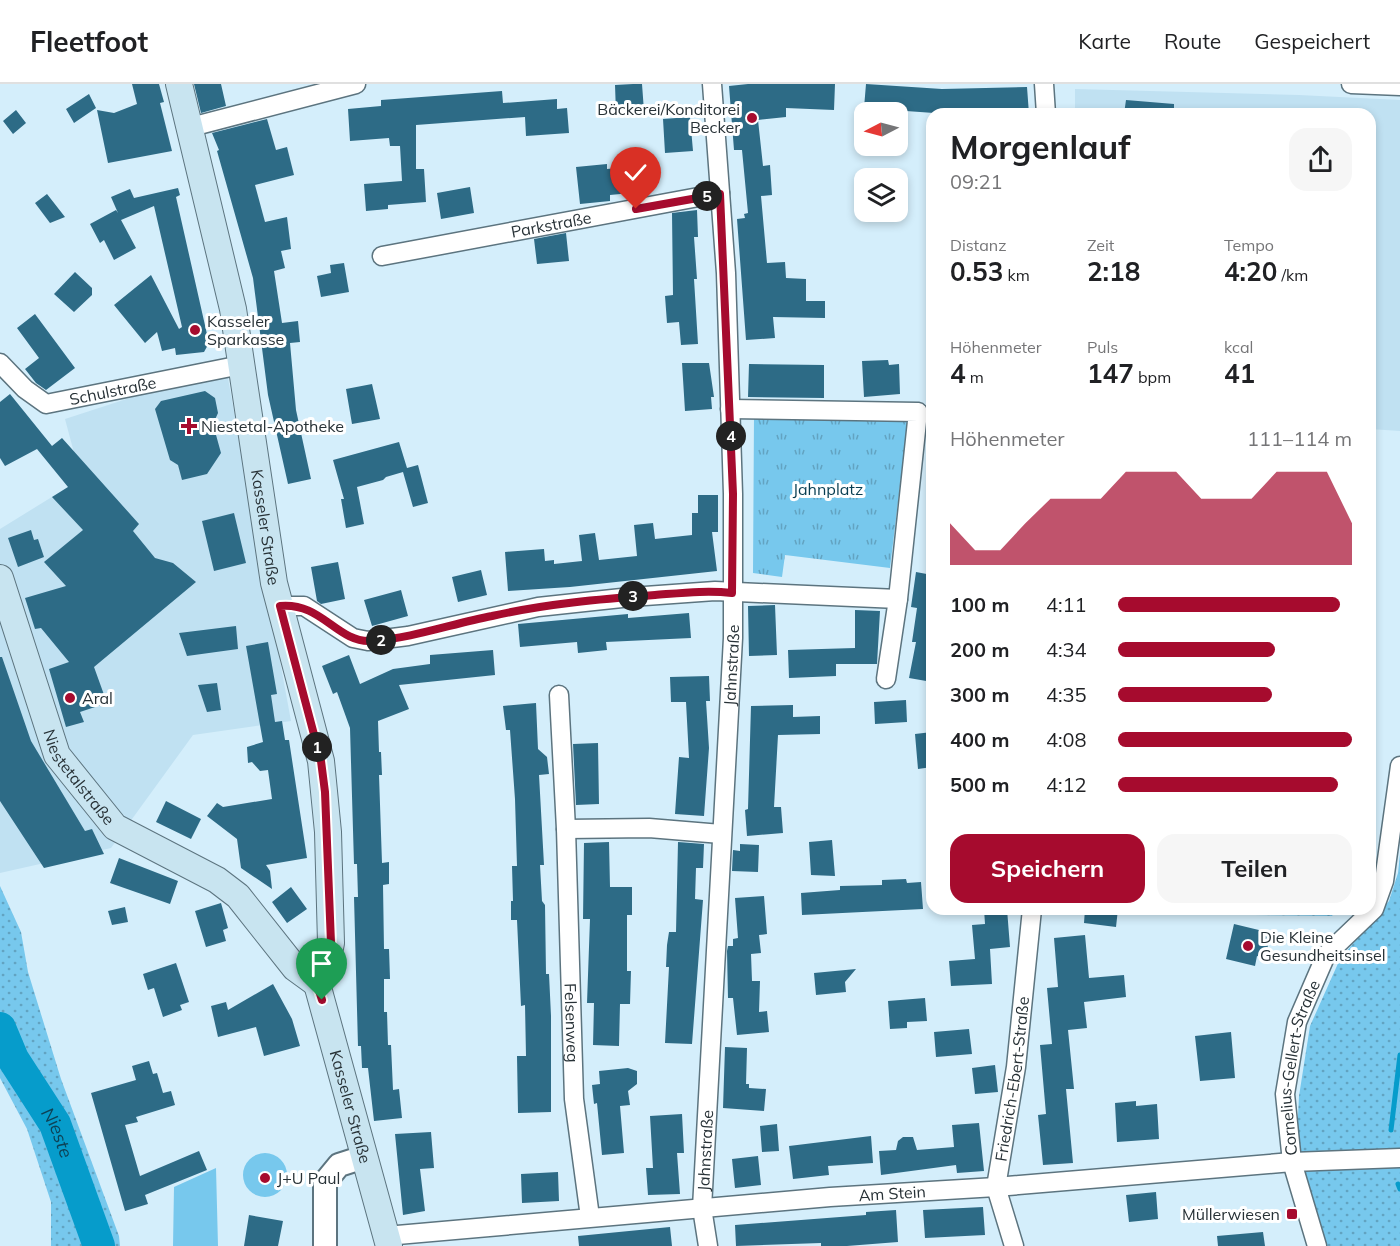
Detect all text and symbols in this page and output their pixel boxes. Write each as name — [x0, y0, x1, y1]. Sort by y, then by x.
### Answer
text: Fleetfoot — [30, 24, 148, 59]
text: Karte — [1078, 28, 1131, 54]
text: Route — [1164, 28, 1221, 54]
text: Gespeichert — [1254, 28, 1370, 54]
place label: Bäckerei/Konditorei Becker — [597, 99, 740, 137]
north arrow — [854, 102, 908, 156]
map controls — [854, 102, 908, 222]
marker: Bäckerei/Konditorei Becker — [745, 111, 759, 125]
text: Morgenlauf — [950, 126, 1130, 167]
button: share — [1289, 128, 1352, 191]
pin — [610, 147, 661, 209]
icon: check — [619, 156, 652, 189]
button: layers — [854, 168, 908, 222]
text: 09:21 — [950, 169, 1003, 194]
pin: 5 — [692, 181, 722, 211]
text: 5 — [702, 186, 712, 206]
street label: Parkstraße — [509, 207, 593, 242]
text: Distanz — [950, 235, 1007, 255]
text: Zeit — [1087, 235, 1114, 255]
text: Tempo — [1224, 235, 1274, 255]
text: 0.53 — [950, 255, 1003, 288]
text: 2:18 — [1087, 255, 1140, 288]
text: 4:20 — [1224, 255, 1277, 288]
text: km — [1003, 265, 1030, 285]
text: /km — [1277, 265, 1308, 285]
place label: Kasseler Sparkasse — [207, 311, 284, 349]
marker: Kasseler Sparkasse — [188, 323, 202, 337]
text: Höhenmeter — [950, 337, 1042, 357]
text: Puls — [1087, 337, 1118, 357]
text: kcal — [1224, 337, 1253, 357]
text: 4 — [950, 357, 966, 390]
text: 147 — [1087, 357, 1134, 390]
text: 41 — [1224, 357, 1255, 390]
text: m — [966, 367, 984, 387]
text: bpm — [1134, 367, 1171, 387]
street label: Schulstraße — [68, 372, 158, 409]
place label: Niestetal-Apotheke — [201, 416, 344, 436]
marker: Niestetal-Apotheke — [182, 419, 196, 433]
pin: 4 — [716, 421, 746, 451]
text: 4 — [726, 426, 736, 446]
text: Höhenmeter — [950, 426, 1065, 451]
text: 111–114 m — [1247, 426, 1352, 451]
street label: Kasseler Straße — [247, 468, 284, 586]
park label: Jahnplatz — [793, 479, 863, 499]
pin: 3 — [618, 581, 648, 611]
text: 3 — [628, 586, 638, 606]
text: 100 m — [950, 592, 1009, 617]
text: 4:11 — [1046, 592, 1087, 617]
pin: 2 — [366, 625, 396, 655]
street label: Jahnstraße — [719, 625, 743, 706]
text: 2 — [376, 630, 386, 650]
text: 200 m — [950, 637, 1009, 662]
text: 4:34 — [1046, 637, 1087, 662]
text: 300 m — [950, 682, 1009, 707]
text: 4:35 — [1046, 682, 1087, 707]
place label: Aral — [82, 688, 113, 708]
marker: Aral — [63, 691, 77, 705]
street label: Niestetalstraße — [39, 727, 119, 829]
text: 400 m — [950, 727, 1009, 752]
text: 4:08 — [1046, 727, 1087, 752]
pin: 1 — [302, 732, 332, 762]
text: 1 — [312, 737, 322, 757]
text: 500 m — [950, 772, 1009, 797]
text: 4:12 — [1046, 772, 1087, 797]
button: Speichern — [950, 834, 1145, 903]
button: Teilen — [1157, 834, 1352, 903]
place label: Die Kleine Gesundheitsinsel — [1260, 927, 1386, 965]
pin — [296, 938, 347, 1000]
marker: Die Kleine Gesundheitsinsel — [1241, 939, 1255, 953]
icon: arrive — [305, 947, 338, 980]
street label: Cornelius-Gellert-Straße — [1275, 977, 1324, 1157]
street label: Felsenweg — [561, 983, 583, 1063]
street label: Friedrich-Ebert-Straße — [990, 996, 1033, 1163]
street label: Kasseler Straße — [326, 1048, 376, 1166]
water label: Nieste — [36, 1103, 78, 1161]
street label: Jahnstraße — [693, 1109, 717, 1192]
place label: J+U Paul — [277, 1168, 340, 1188]
marker: J+U Paul — [258, 1171, 272, 1185]
street label: Am Stein — [858, 1181, 926, 1205]
place label: Müllerwiesen — [1182, 1204, 1280, 1224]
marker: Müllerwiesen — [1285, 1207, 1299, 1221]

